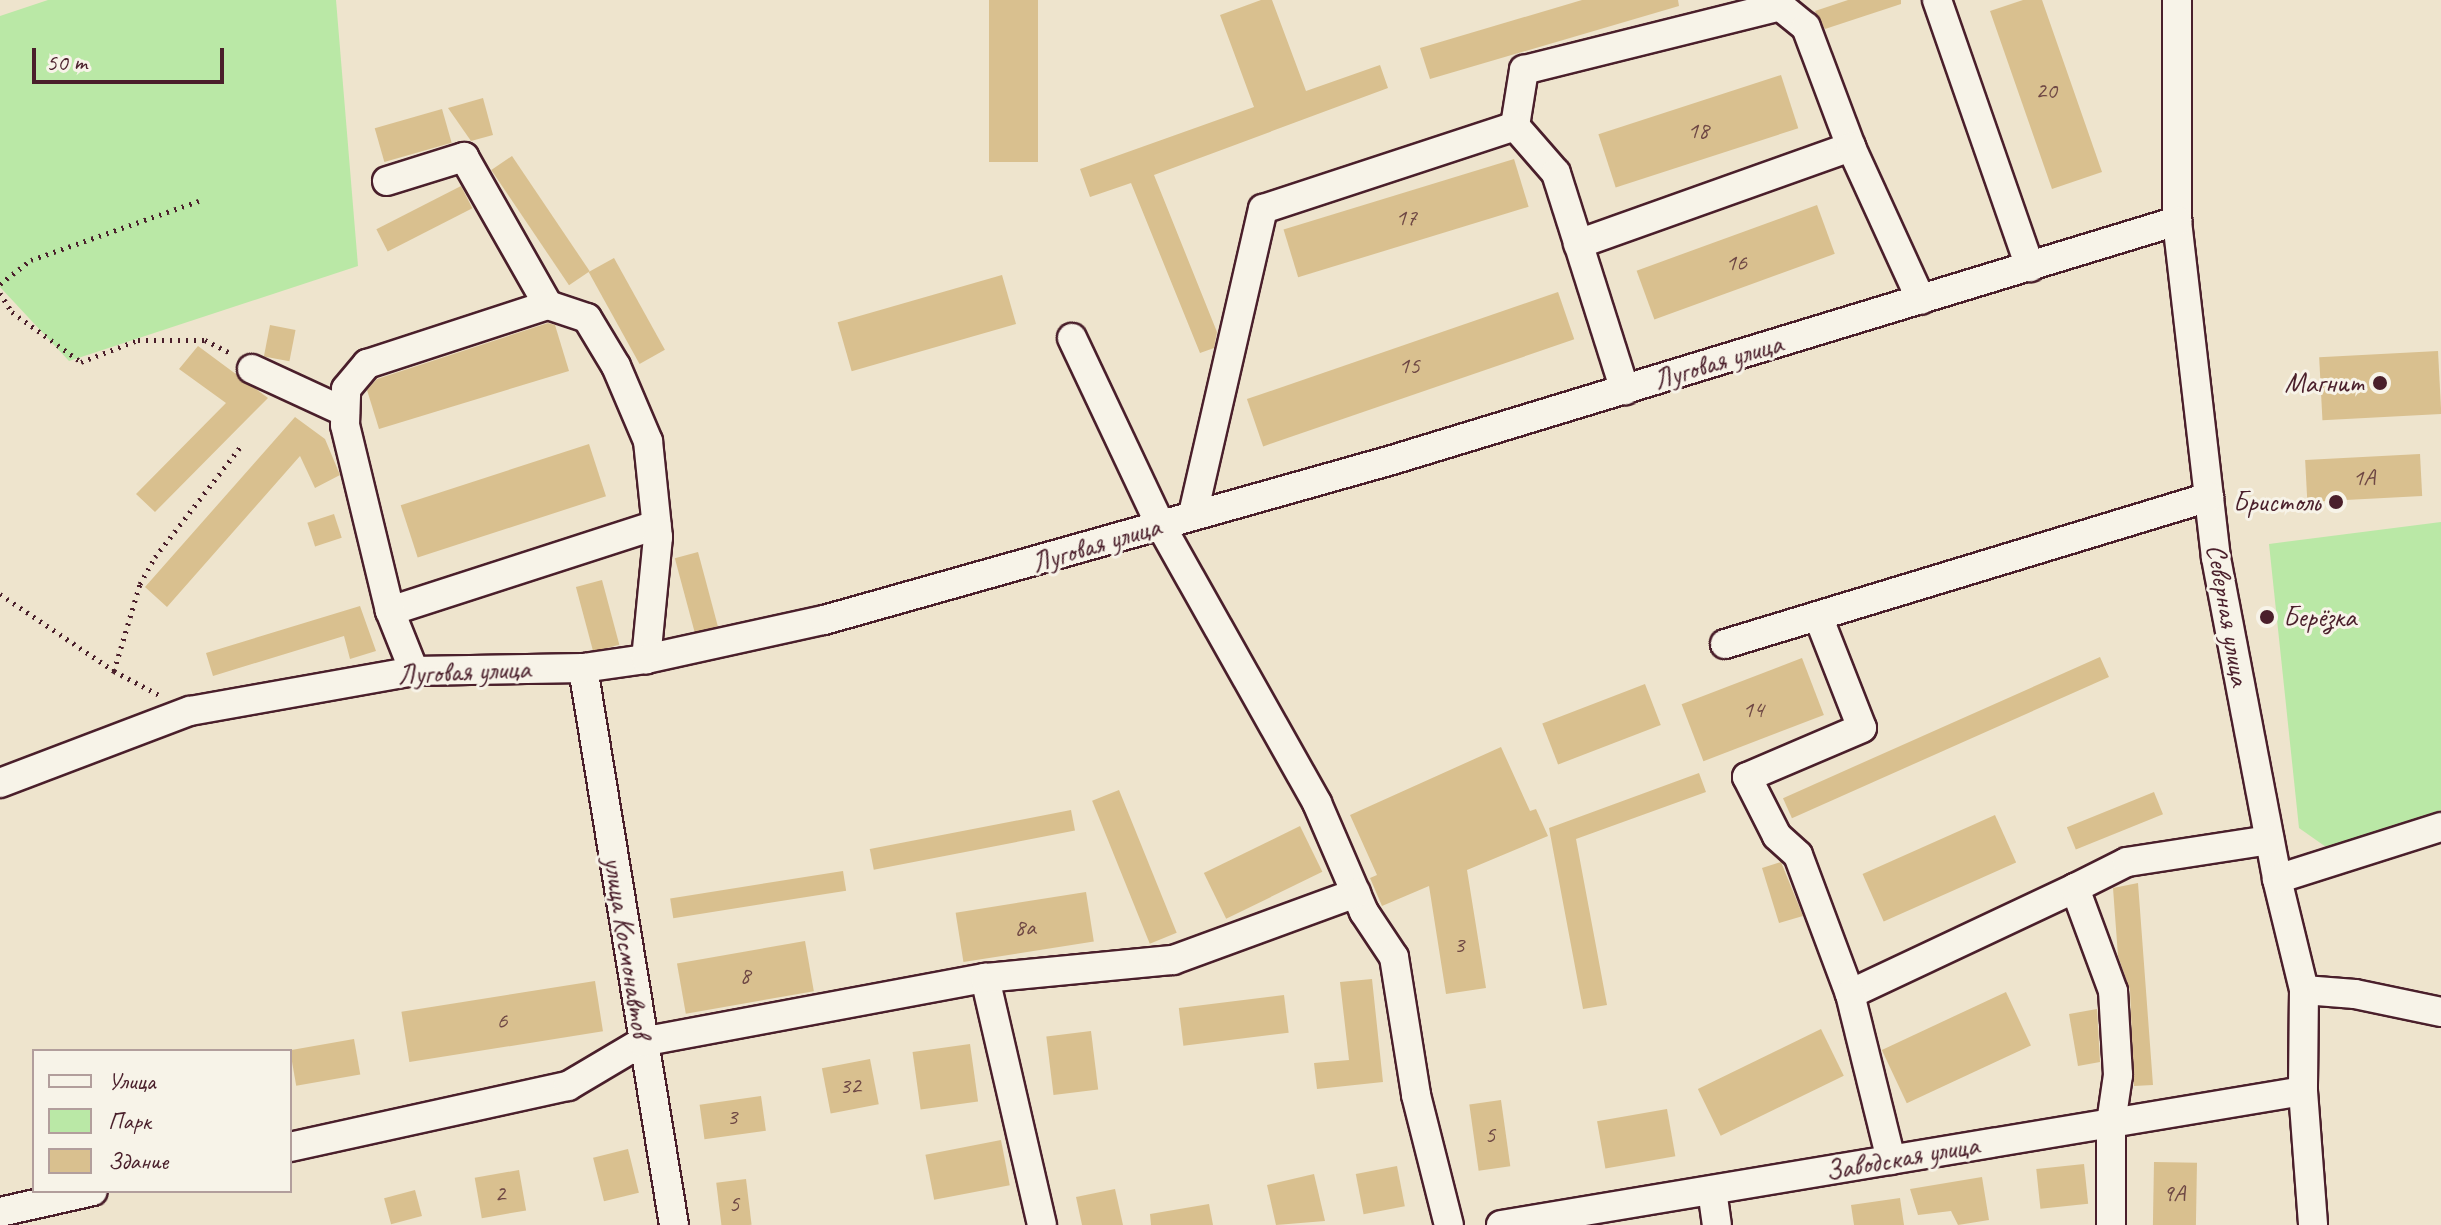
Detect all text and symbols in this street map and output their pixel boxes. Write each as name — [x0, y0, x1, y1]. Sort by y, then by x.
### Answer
scale bar — [36, 32, 228, 82]
text: 50 m — [46, 47, 87, 77]
house number: 20 — [2035, 77, 2057, 105]
house number: 18 — [1687, 117, 1709, 145]
house number: 17 — [1395, 204, 1417, 232]
house number: 16 — [1725, 249, 1747, 277]
street label: Луговая улица — [1649, 326, 1787, 398]
house number: 15 — [1398, 352, 1420, 380]
place label: Магнит — [2284, 366, 2364, 400]
marker: Магнит — [2371, 374, 2389, 392]
house number: 1А — [2353, 464, 2375, 492]
place label: Бристоль — [2233, 485, 2320, 519]
marker: Бристоль — [2327, 493, 2345, 511]
street label: Луговая улица — [1027, 509, 1165, 581]
street label: Северная улица — [2199, 541, 2257, 689]
place label: Берёзка — [2283, 600, 2356, 634]
marker: Берёзка — [2258, 608, 2276, 626]
street label: Луговая улица — [396, 652, 532, 692]
house number: 14 — [1742, 696, 1764, 724]
street label: улица Космонавтов — [596, 852, 658, 1042]
house number: 8а — [1014, 914, 1036, 942]
house number: 3 — [1454, 931, 1464, 959]
house number: 8 — [740, 962, 750, 990]
house number: 6 — [497, 1007, 507, 1035]
legend — [32, 1049, 292, 1193]
text: Улица — [108, 1066, 156, 1096]
house number: 32 — [839, 1072, 861, 1100]
house number: 3 — [727, 1103, 737, 1131]
text: Парк — [108, 1106, 151, 1136]
house number: 5 — [1485, 1121, 1495, 1149]
street label: Заводская улица — [1821, 1128, 1983, 1188]
text: Здание — [108, 1146, 168, 1176]
house number: 2 — [495, 1180, 505, 1208]
house number: 9А — [2163, 1180, 2185, 1208]
house number: 5 — [729, 1190, 739, 1218]

